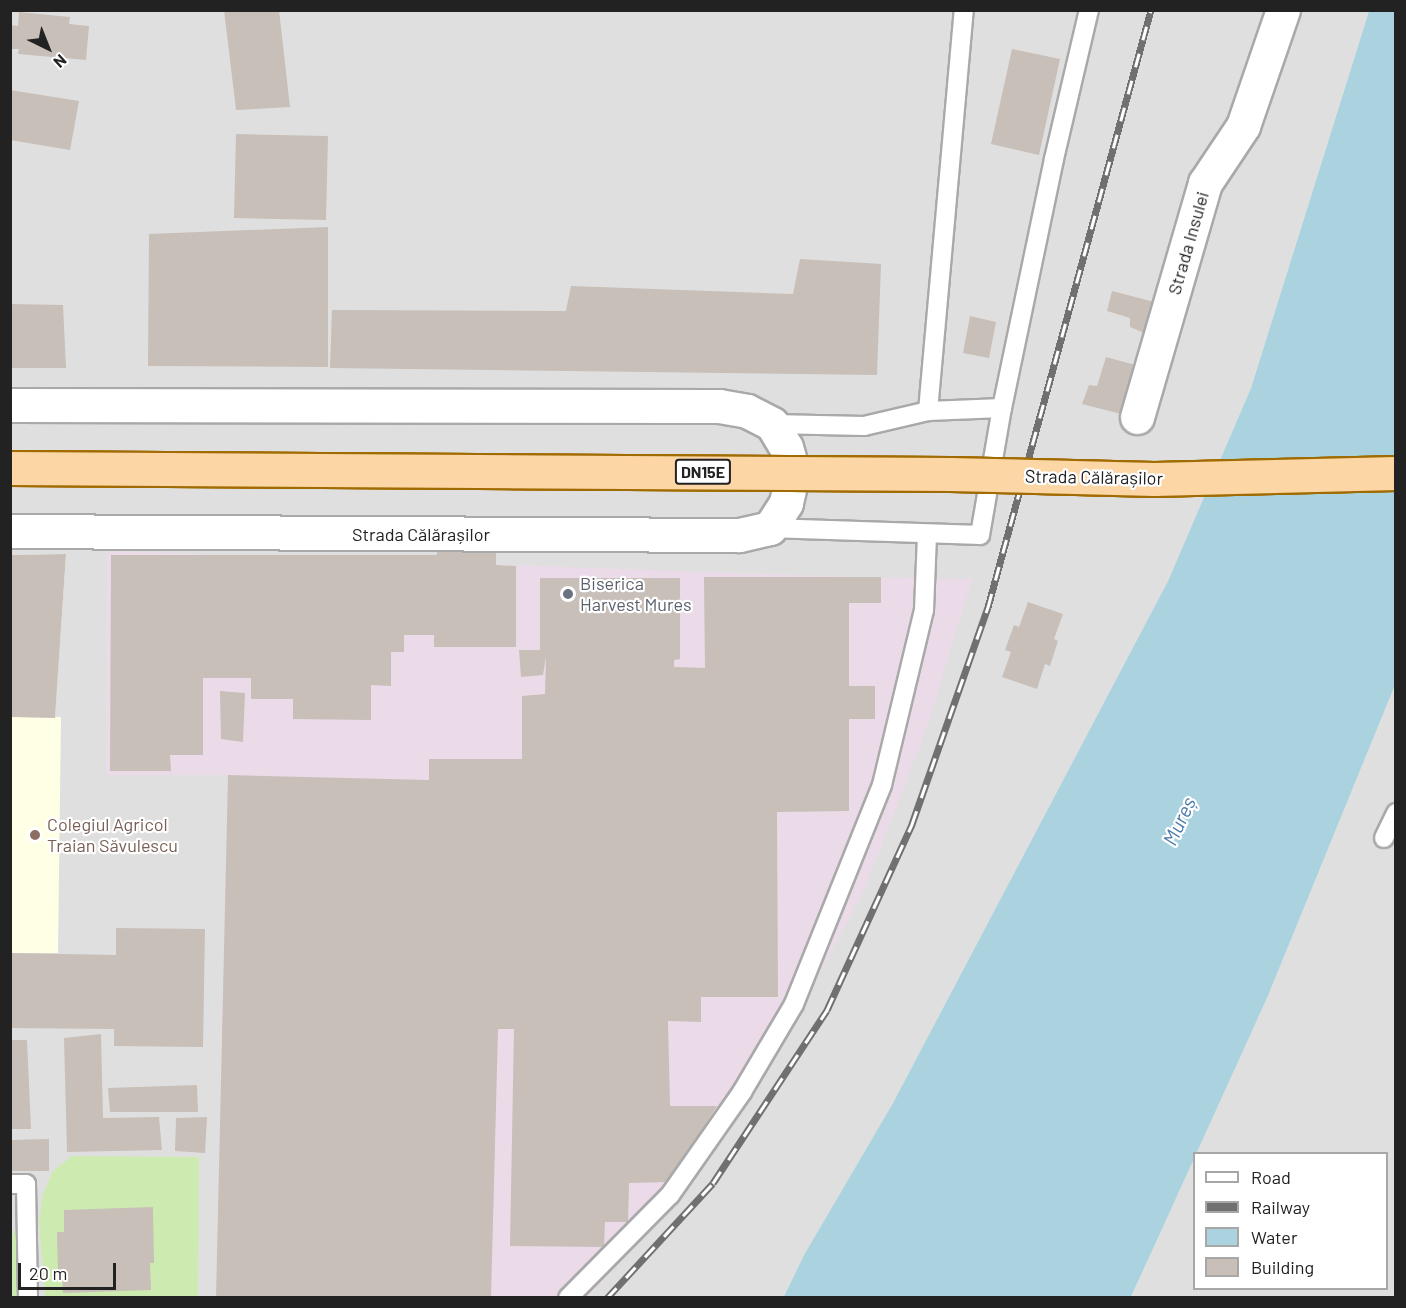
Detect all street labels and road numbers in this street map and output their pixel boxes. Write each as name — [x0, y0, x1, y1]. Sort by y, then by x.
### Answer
street label: Strada Insulei — [1163, 189, 1213, 297]
road number: DN15E — [674, 459, 732, 485]
street label: Strada Călărașilor — [1025, 465, 1163, 489]
street label: Strada Călărașilor — [352, 523, 490, 545]

